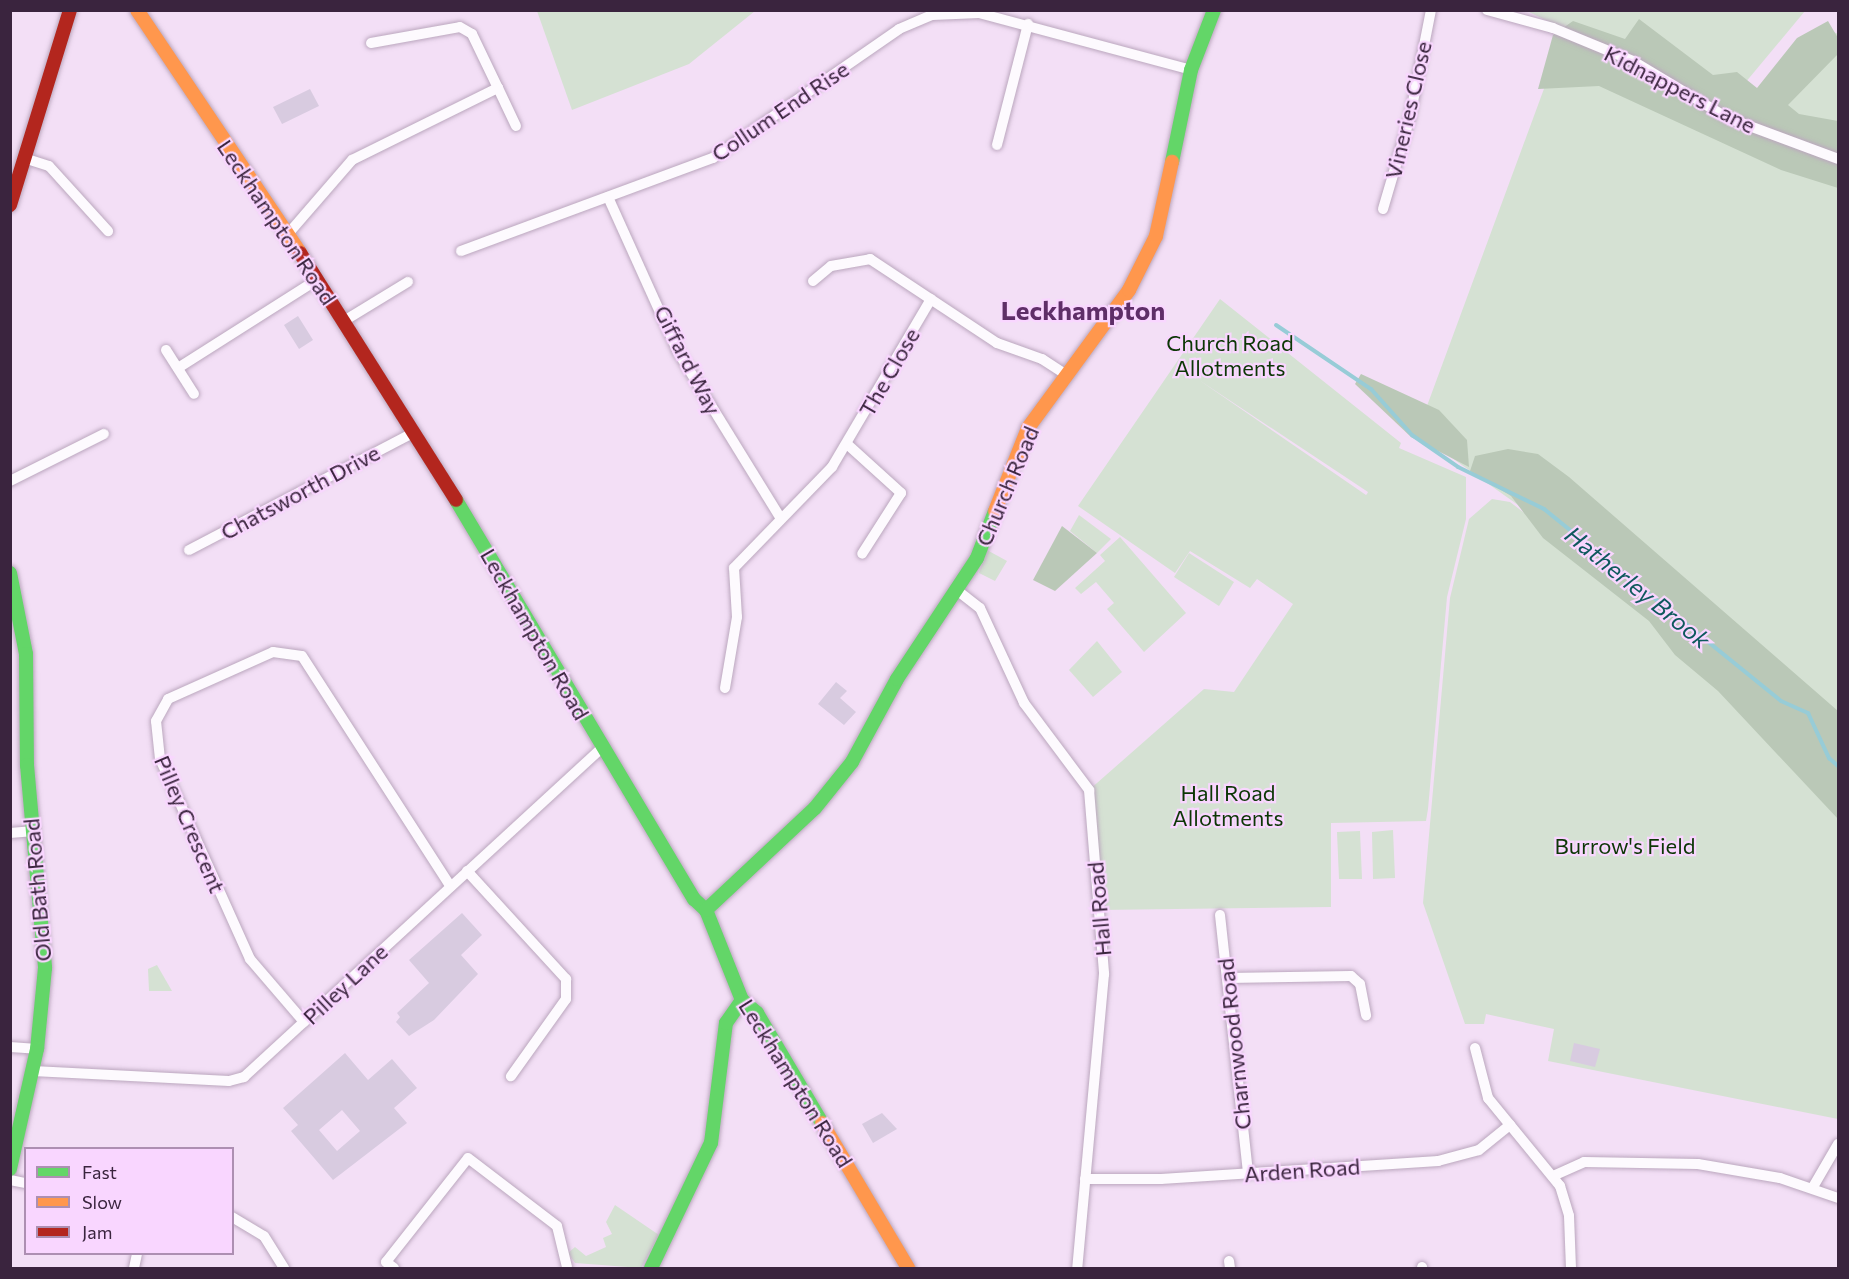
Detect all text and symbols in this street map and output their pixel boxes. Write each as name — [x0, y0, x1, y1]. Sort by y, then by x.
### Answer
street label: Vineries Close — [1379, 39, 1437, 181]
street label: Kidnappers Lane — [1600, 40, 1760, 138]
street label: Collum End Rise — [706, 55, 854, 167]
street label: Leckhampton Road — [212, 134, 342, 310]
district label: Leckhampton — [1001, 294, 1165, 326]
street label: Giffard Way — [649, 301, 727, 419]
street label: The Close — [853, 323, 925, 421]
park label: Church Road Allotments — [1166, 329, 1294, 380]
street label: Church Road — [970, 422, 1044, 550]
street label: Chatsworth Drive — [216, 439, 384, 545]
water label: Hatherley Brook — [1560, 520, 1716, 654]
street label: Leckhampton Road — [475, 544, 595, 724]
street label: Pilley Crescent — [149, 751, 231, 897]
park label: Hall Road Allotments — [1173, 779, 1283, 830]
street label: Old Bath Road — [18, 817, 56, 963]
park label: Burrow's Field — [1555, 833, 1695, 859]
street label: Hall Road — [1082, 861, 1116, 957]
street label: Pilley Lane — [297, 938, 393, 1030]
street label: Charnwood Road — [1212, 957, 1256, 1131]
street label: Leckhampton Road — [734, 994, 858, 1172]
legend — [24, 1147, 234, 1255]
street label: Arden Road — [1243, 1153, 1361, 1187]
text: Fast — [82, 1161, 117, 1183]
text: Slow — [82, 1191, 122, 1213]
text: Jam — [82, 1221, 112, 1243]

